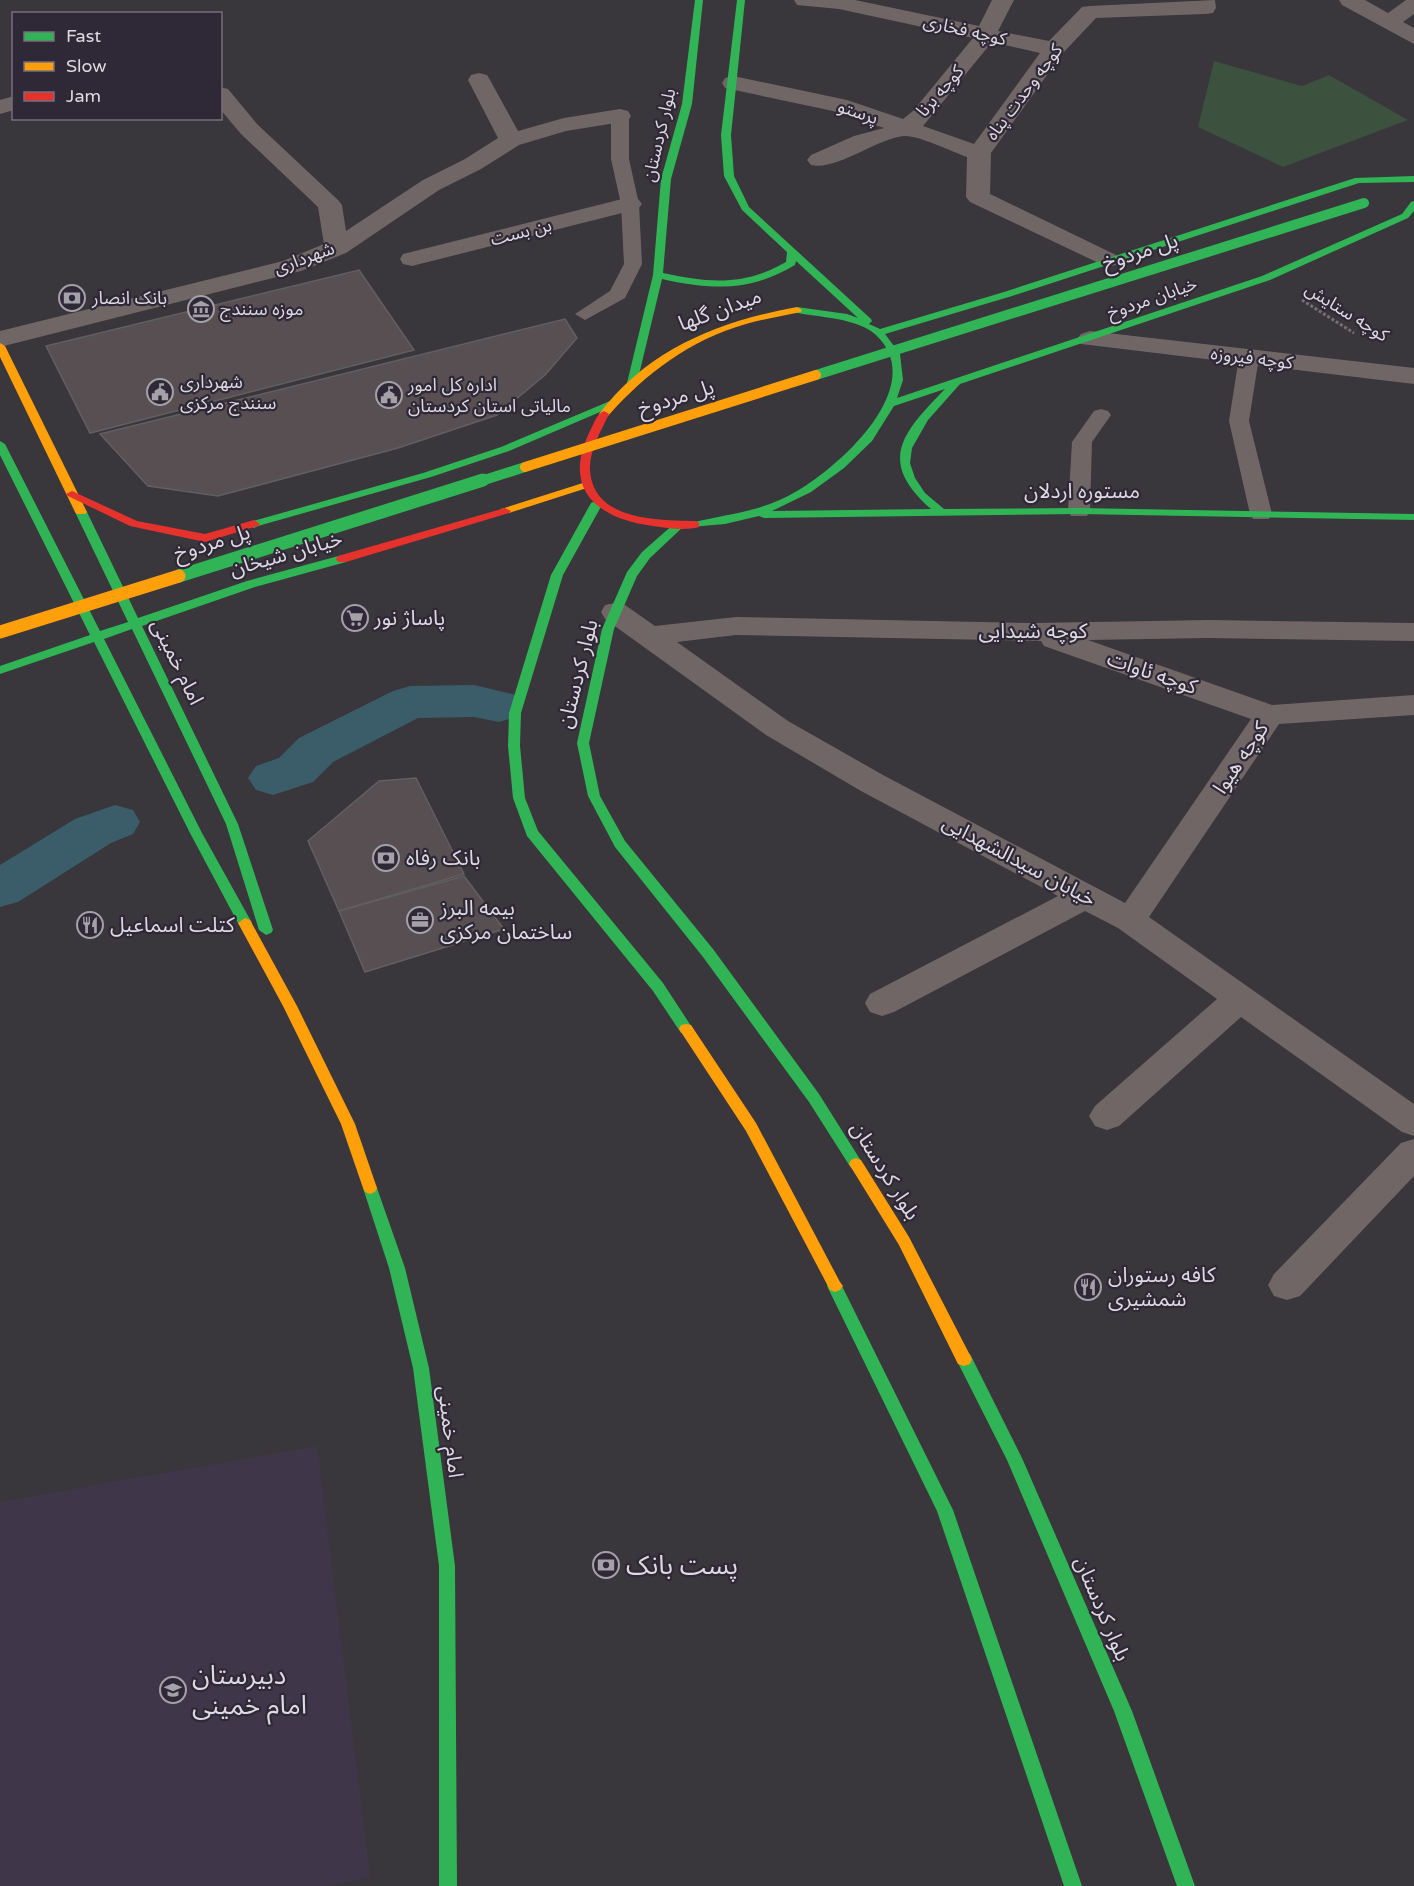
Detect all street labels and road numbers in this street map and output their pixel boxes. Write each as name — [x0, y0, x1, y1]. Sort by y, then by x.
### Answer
street label: کوچه فخاری — [921, 10, 1009, 50]
street label: کوچه وحدت پناه — [981, 39, 1068, 145]
street label: کوچه برنا — [912, 60, 969, 121]
street label: بلوار کردستان — [638, 86, 680, 184]
street label: پرستو — [835, 95, 881, 129]
street label: بن بست — [488, 214, 554, 250]
street label: پل مردوخ — [1099, 228, 1182, 278]
street label: شهرداری — [271, 237, 337, 279]
street label: خیابان مردوخ — [1104, 272, 1201, 326]
street label: کوچه ستایش — [1301, 278, 1393, 347]
street label: میدان گلها — [675, 283, 765, 337]
street label: کوچه فیروزه — [1209, 342, 1295, 374]
street label: پل مردوخ — [635, 375, 718, 423]
street label: مستوره اردلان — [1024, 479, 1140, 504]
street label: پل مردوخ — [171, 520, 254, 568]
street label: خیابان شیخان — [227, 526, 345, 582]
street label: امام خمینی — [143, 615, 209, 710]
street label: بلوار کردستان — [552, 617, 604, 731]
street label: کوچه شیدایی — [979, 619, 1088, 644]
street label: کوچه ئاوات — [1104, 646, 1201, 700]
street label: کوچه هیوا — [1208, 717, 1274, 799]
street label: خیابان سیدالشهدایی — [938, 810, 1100, 912]
street label: بلوار کردستان — [845, 1117, 925, 1225]
street label: امام خمینی — [429, 1384, 468, 1480]
street label: بلوار کردستان — [1069, 1553, 1135, 1665]

